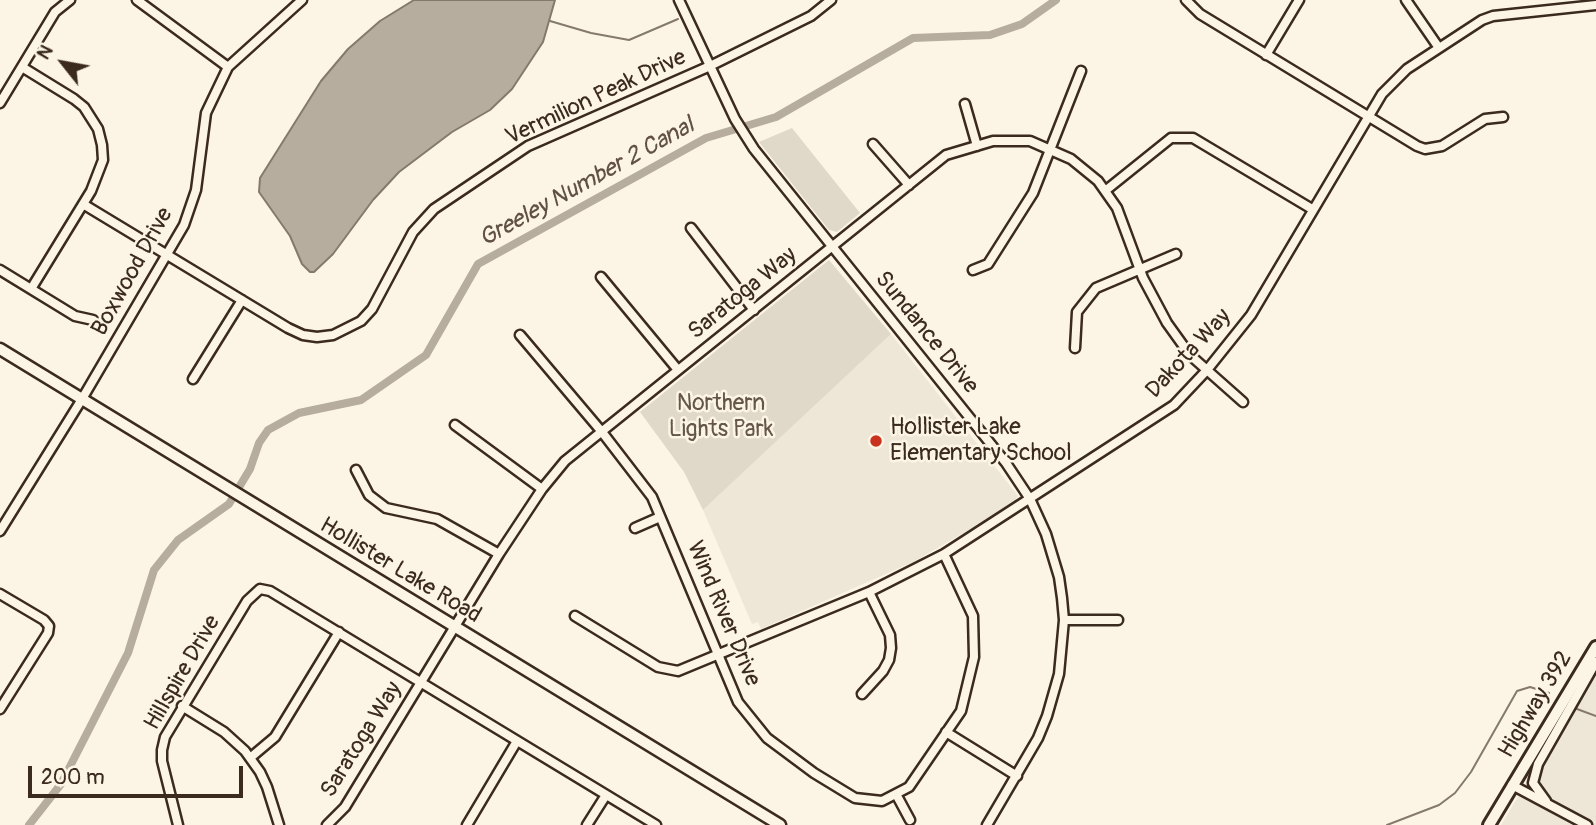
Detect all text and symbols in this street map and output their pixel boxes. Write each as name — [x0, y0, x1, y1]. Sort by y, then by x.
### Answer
north arrow — [28, 28, 98, 98]
text: N — [31, 40, 59, 64]
street label: Vermilion Peak Drive — [501, 44, 691, 152]
water label: Greeley Number 2 Canal — [475, 112, 699, 254]
street label: Boxwood Drive — [86, 203, 180, 341]
street label: Saratoga Way — [683, 242, 803, 346]
street label: Sundance Drive — [868, 266, 984, 400]
street label: Dakota Way — [1141, 304, 1237, 404]
park label: Northern Lights Park — [669, 390, 773, 444]
place label: Hollister Lake Elementary School — [890, 414, 1072, 468]
marker: Hollister Lake Elementary School — [868, 433, 884, 449]
street label: Hollister Lake Road — [314, 512, 486, 630]
street label: Wind River Drive — [680, 537, 766, 691]
street label: Hillspire Drive — [139, 611, 227, 735]
street label: Highway 392 — [1493, 647, 1579, 763]
street label: Saratoga Way — [315, 677, 409, 803]
scale bar — [32, 752, 247, 796]
text: 200 m — [41, 764, 105, 791]

